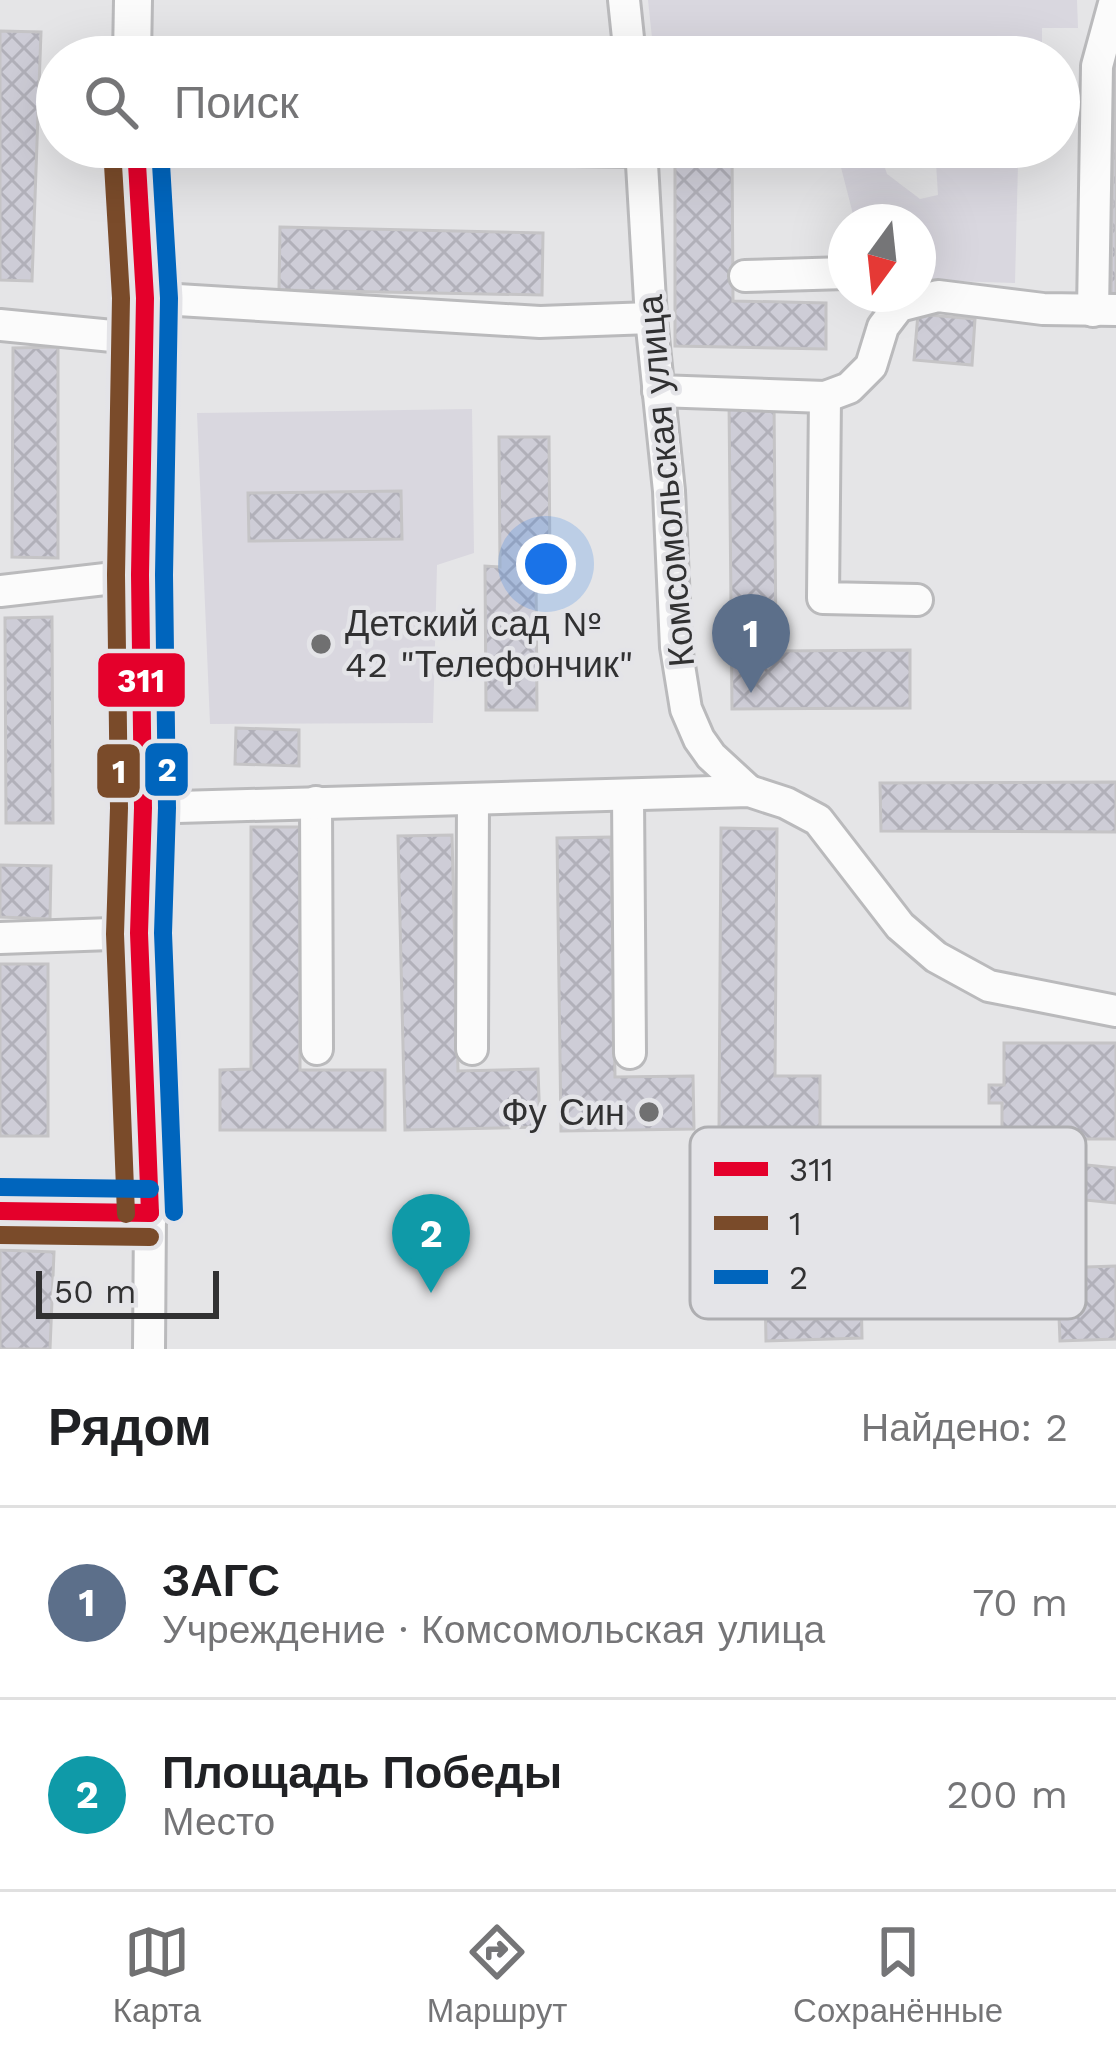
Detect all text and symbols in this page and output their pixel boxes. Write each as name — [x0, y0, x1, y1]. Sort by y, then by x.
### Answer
search box — [36, 36, 1080, 168]
icon: search — [78, 69, 144, 135]
text: Поиск — [174, 76, 299, 129]
north arrow — [828, 204, 936, 312]
street label: Комсомольская улица — [629, 292, 703, 669]
your location — [516, 534, 576, 594]
pin: 1 — [712, 594, 790, 693]
place label: Детский сад № 42 "Телефончик" — [345, 603, 633, 686]
marker: Детский сад № 42 "Телефончик" — [308, 631, 334, 657]
line badge: 311 — [96, 651, 187, 709]
text: 311 — [117, 661, 165, 700]
line badge: 2 — [143, 741, 190, 798]
line badge: 1 — [95, 742, 142, 800]
text: 2 — [157, 750, 177, 789]
text: 1 — [112, 752, 126, 791]
place label: Фу Син — [501, 1092, 625, 1134]
marker: Фу Син — [636, 1099, 662, 1125]
legend — [690, 1127, 1086, 1319]
text: 311 — [789, 1150, 834, 1189]
pin: 2 — [392, 1194, 470, 1293]
text: 1 — [789, 1204, 802, 1243]
text: 2 — [789, 1258, 808, 1297]
scale bar — [36, 1265, 219, 1318]
text: 50 m — [54, 1272, 136, 1311]
text: Рядом — [48, 1398, 212, 1457]
text: Найдено: 2 — [861, 1405, 1068, 1450]
text: ЗАГС — [162, 1554, 280, 1607]
text: 1 — [79, 1580, 95, 1625]
text: 70 m — [972, 1580, 1068, 1625]
text: Учреждение · Комсомольская улица — [162, 1607, 825, 1652]
text: Площадь Победы — [162, 1746, 562, 1799]
text: 2 — [75, 1772, 99, 1817]
text: 200 m — [946, 1772, 1068, 1817]
text: Место — [162, 1799, 275, 1844]
tab: Карта — [113, 1919, 201, 2030]
tab: Маршрут — [427, 1919, 567, 2030]
tab: Сохранённые — [793, 1919, 1003, 2030]

